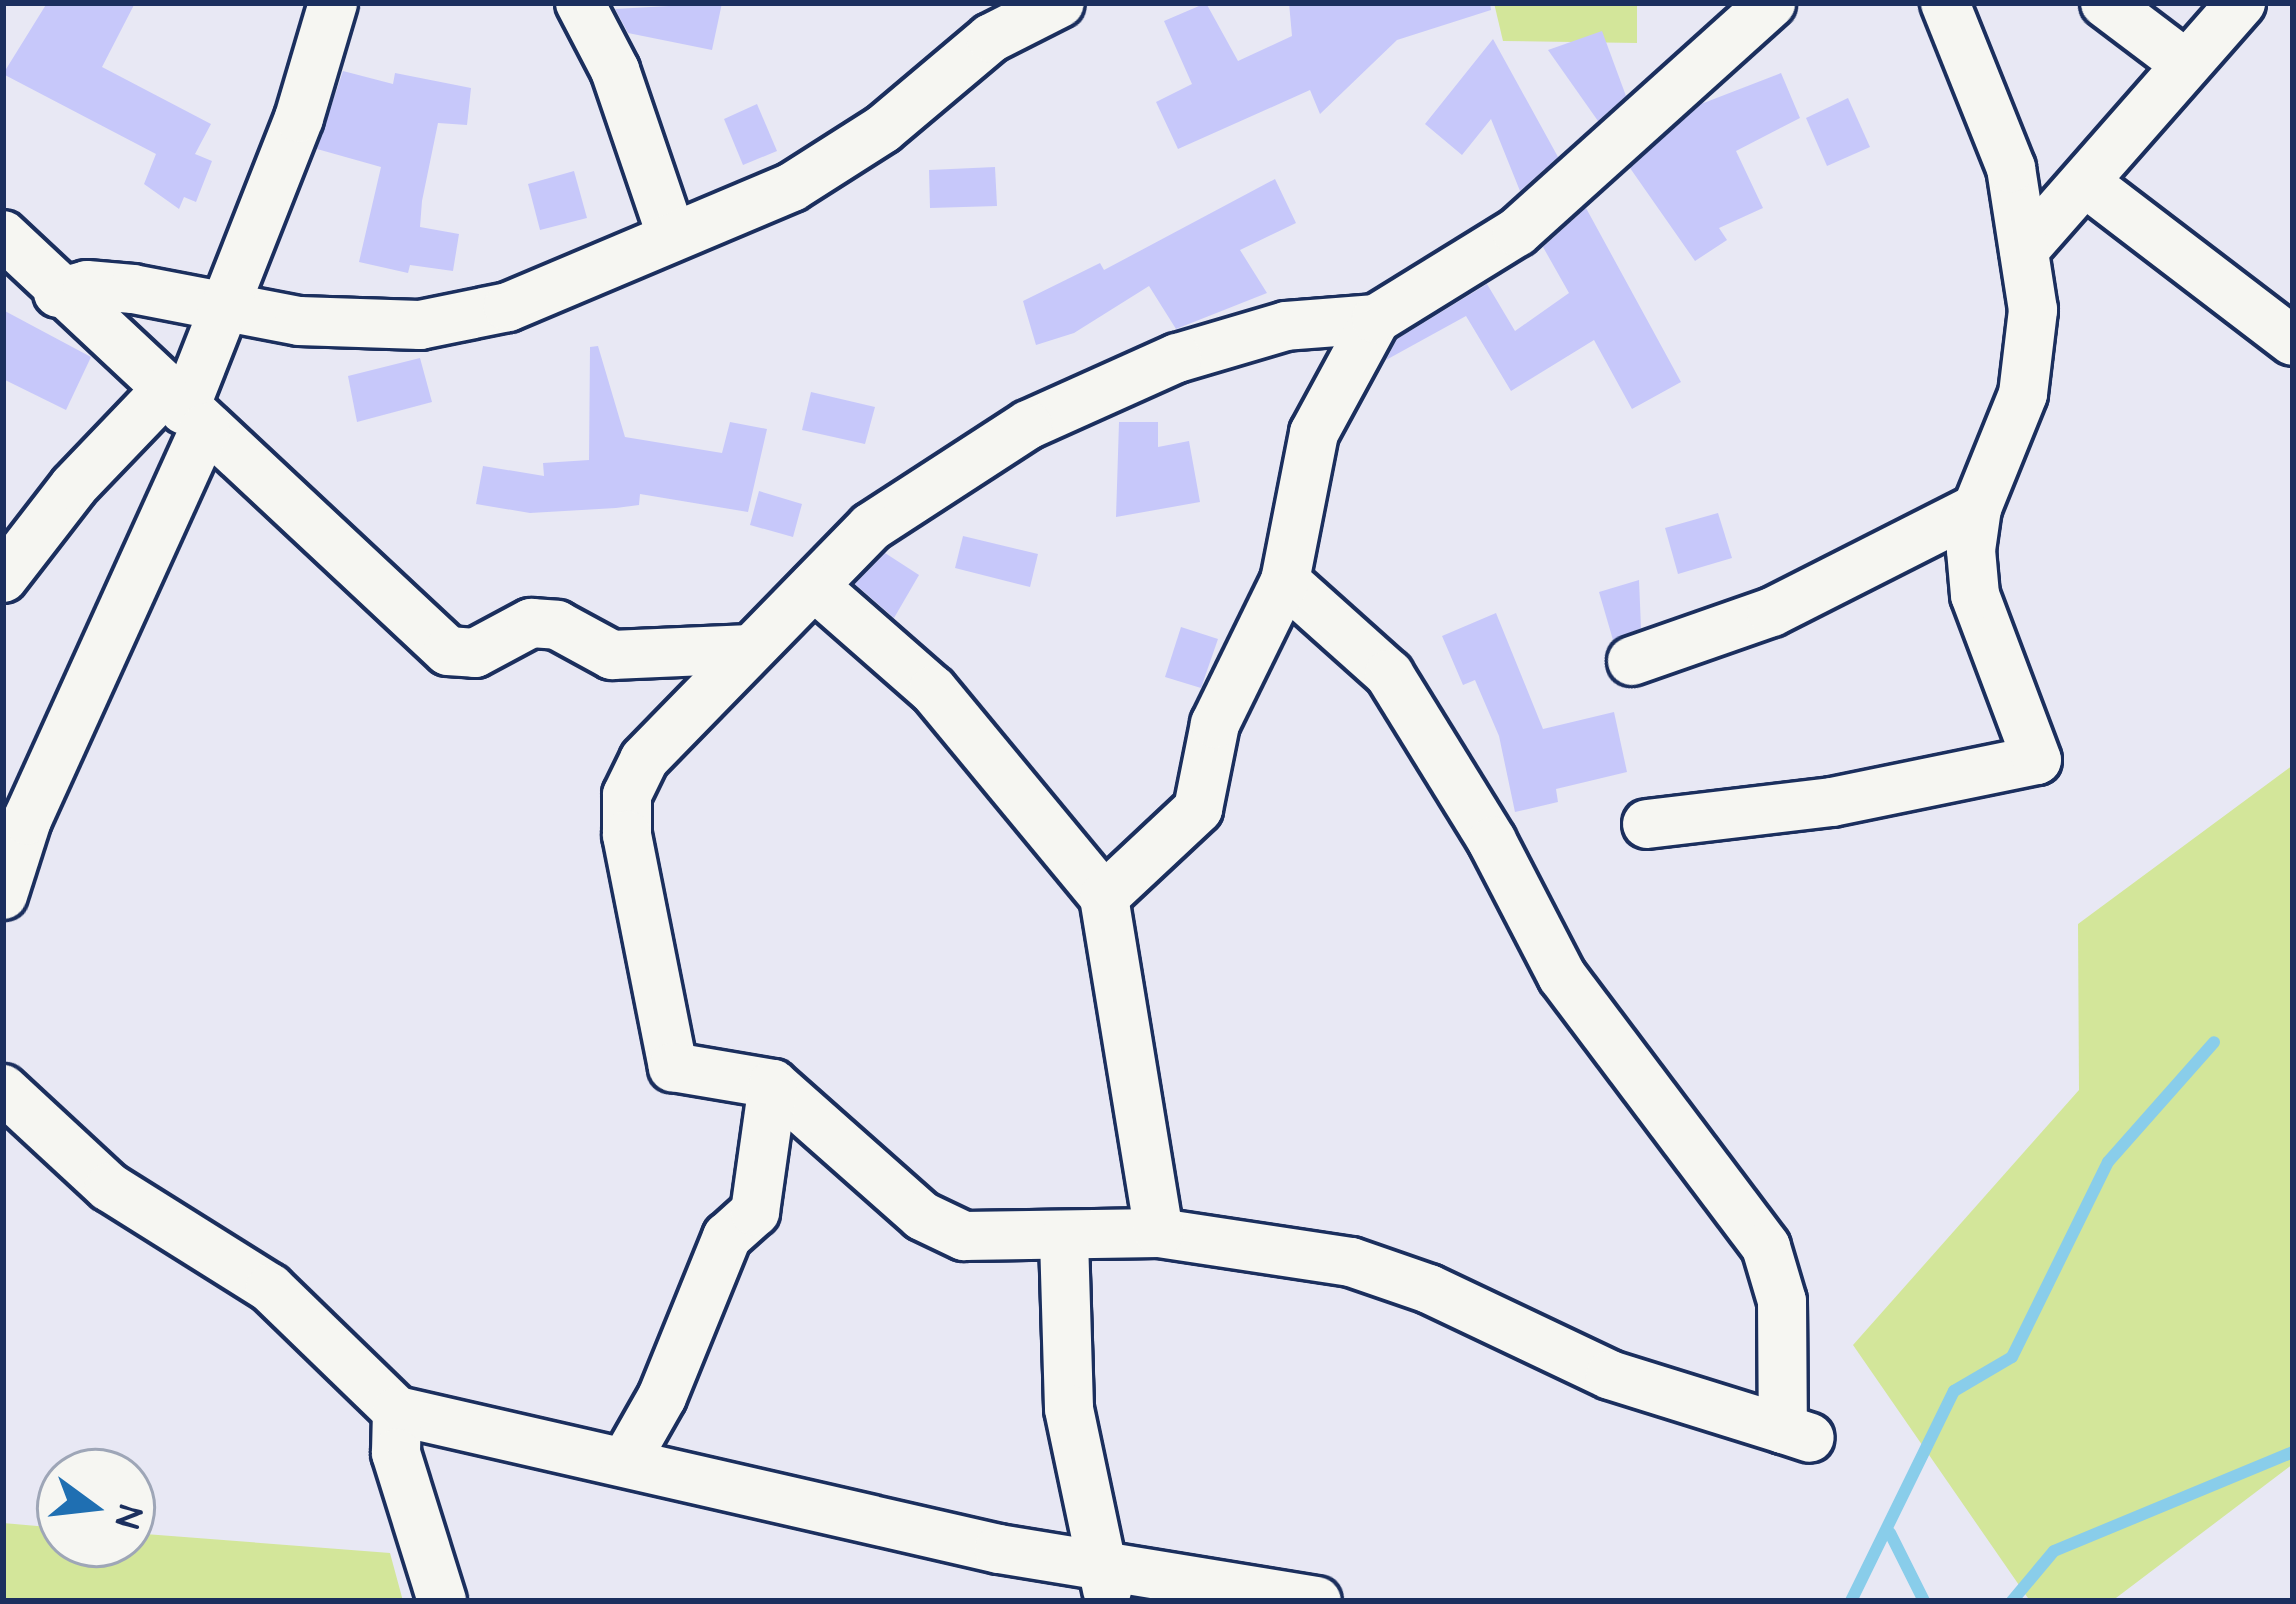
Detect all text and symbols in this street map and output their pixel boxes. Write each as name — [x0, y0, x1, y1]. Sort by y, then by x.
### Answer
north arrow — [36, 1448, 156, 1568]
text: N — [103, 1501, 153, 1532]

